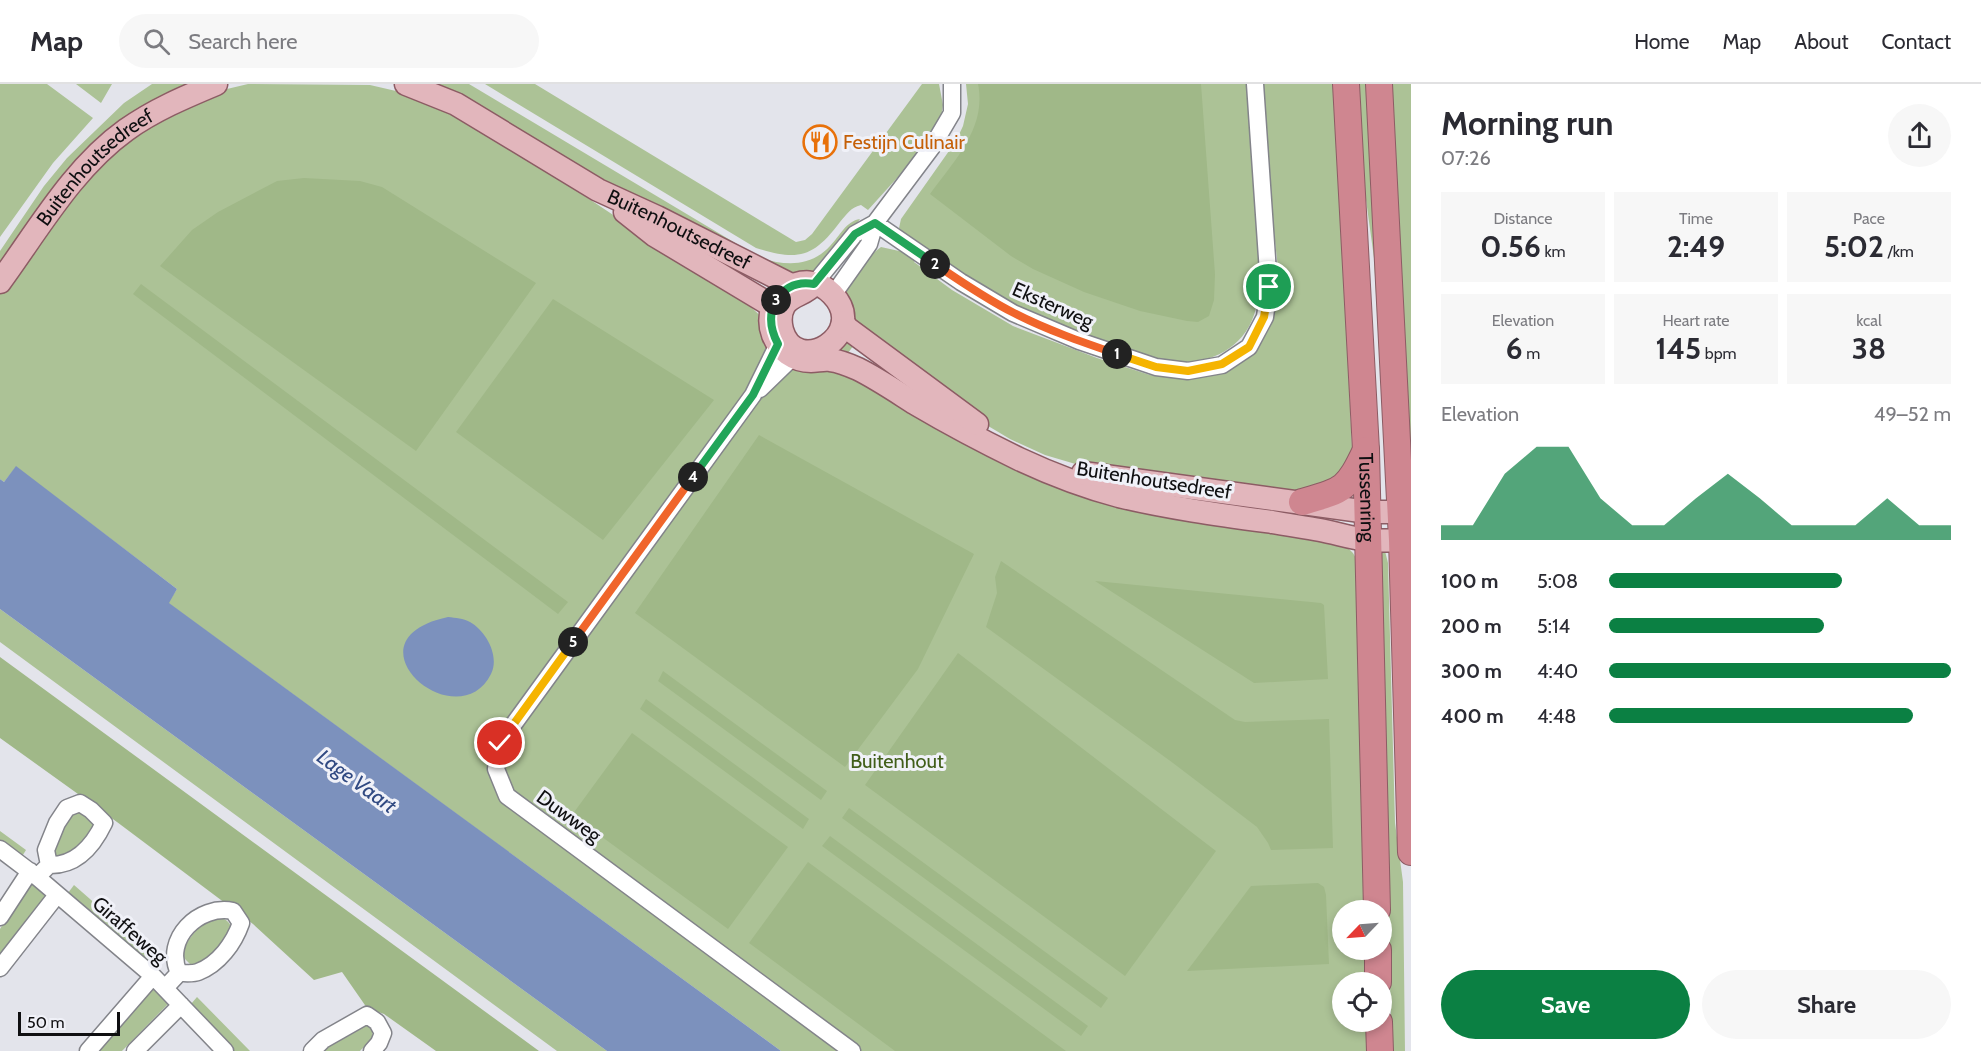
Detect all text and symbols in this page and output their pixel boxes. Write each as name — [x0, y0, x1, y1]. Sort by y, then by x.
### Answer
search box — [119, 14, 539, 68]
text: Map — [30, 24, 83, 58]
icon: search — [140, 25, 173, 58]
text: Search here — [188, 28, 297, 55]
text: Home — [1634, 29, 1690, 54]
text: Map — [1723, 29, 1761, 54]
text: About — [1794, 29, 1848, 54]
text: Contact — [1881, 29, 1951, 54]
street label: Buitenhoutsedreef — [31, 103, 158, 230]
text: Morning run — [1441, 103, 1613, 143]
button: share — [1888, 104, 1951, 167]
restaurant icon: Festijn Culinair — [802, 124, 838, 160]
place label: Festijn Culinair — [843, 130, 965, 154]
text: 07:26 — [1441, 146, 1491, 170]
street label: Buitenhoutsedreef — [604, 184, 755, 275]
text: Distance — [1494, 209, 1552, 228]
text: Time — [1679, 209, 1713, 228]
text: Pace — [1853, 209, 1885, 228]
text: 0.56 — [1480, 228, 1541, 265]
text: 2:49 — [1667, 228, 1725, 265]
text: 5:02 — [1824, 228, 1884, 265]
text: km — [1541, 242, 1566, 261]
text: /km — [1884, 242, 1914, 261]
pin: 2 — [920, 249, 950, 279]
text: 2 — [931, 254, 939, 273]
pin — [1243, 261, 1294, 312]
icon: arrive — [1252, 270, 1285, 303]
street label: Eksterweg — [1009, 277, 1098, 334]
pin: 3 — [761, 285, 791, 315]
text: 3 — [772, 290, 780, 309]
text: Elevation — [1492, 311, 1554, 330]
text: Heart rate — [1663, 311, 1729, 330]
text: kcal — [1856, 311, 1882, 330]
text: 6 — [1506, 330, 1523, 367]
text: 145 — [1655, 330, 1701, 367]
text: 38 — [1852, 330, 1886, 367]
pin: 1 — [1102, 339, 1132, 369]
text: 1 — [1114, 344, 1120, 363]
text: m — [1523, 344, 1540, 363]
text: bpm — [1701, 344, 1737, 363]
text: Elevation — [1441, 402, 1519, 426]
text: 49–52 m — [1874, 402, 1951, 426]
street label: Tussenring — [1354, 453, 1380, 543]
street label: Buitenhoutsedreef — [1075, 456, 1234, 504]
pin: 4 — [678, 462, 708, 492]
text: 4 — [688, 467, 698, 486]
text: 100 m — [1441, 569, 1499, 593]
text: 5:08 — [1537, 569, 1578, 593]
text: 200 m — [1441, 614, 1502, 638]
text: 5:14 — [1537, 614, 1570, 638]
pin: 5 — [558, 627, 588, 657]
text: 5 — [569, 632, 577, 651]
text: 300 m — [1441, 659, 1502, 683]
text: 4:40 — [1537, 659, 1578, 683]
text: 400 m — [1441, 704, 1504, 728]
text: 4:48 — [1537, 704, 1576, 728]
pin — [474, 717, 525, 768]
icon: check — [483, 726, 516, 759]
water label: Lage Vaart — [313, 744, 402, 818]
park label: Buitenhout — [850, 749, 944, 773]
street label: Duwweg — [532, 785, 607, 848]
street label: Giraffeweg — [88, 891, 173, 970]
north arrow — [1332, 900, 1392, 960]
map controls — [1332, 900, 1392, 1032]
button: Save — [1441, 970, 1690, 1039]
button: Share — [1702, 970, 1951, 1039]
button: locate — [1332, 972, 1392, 1032]
scale bar — [18, 1009, 120, 1036]
text: 50 m — [27, 1013, 64, 1032]

